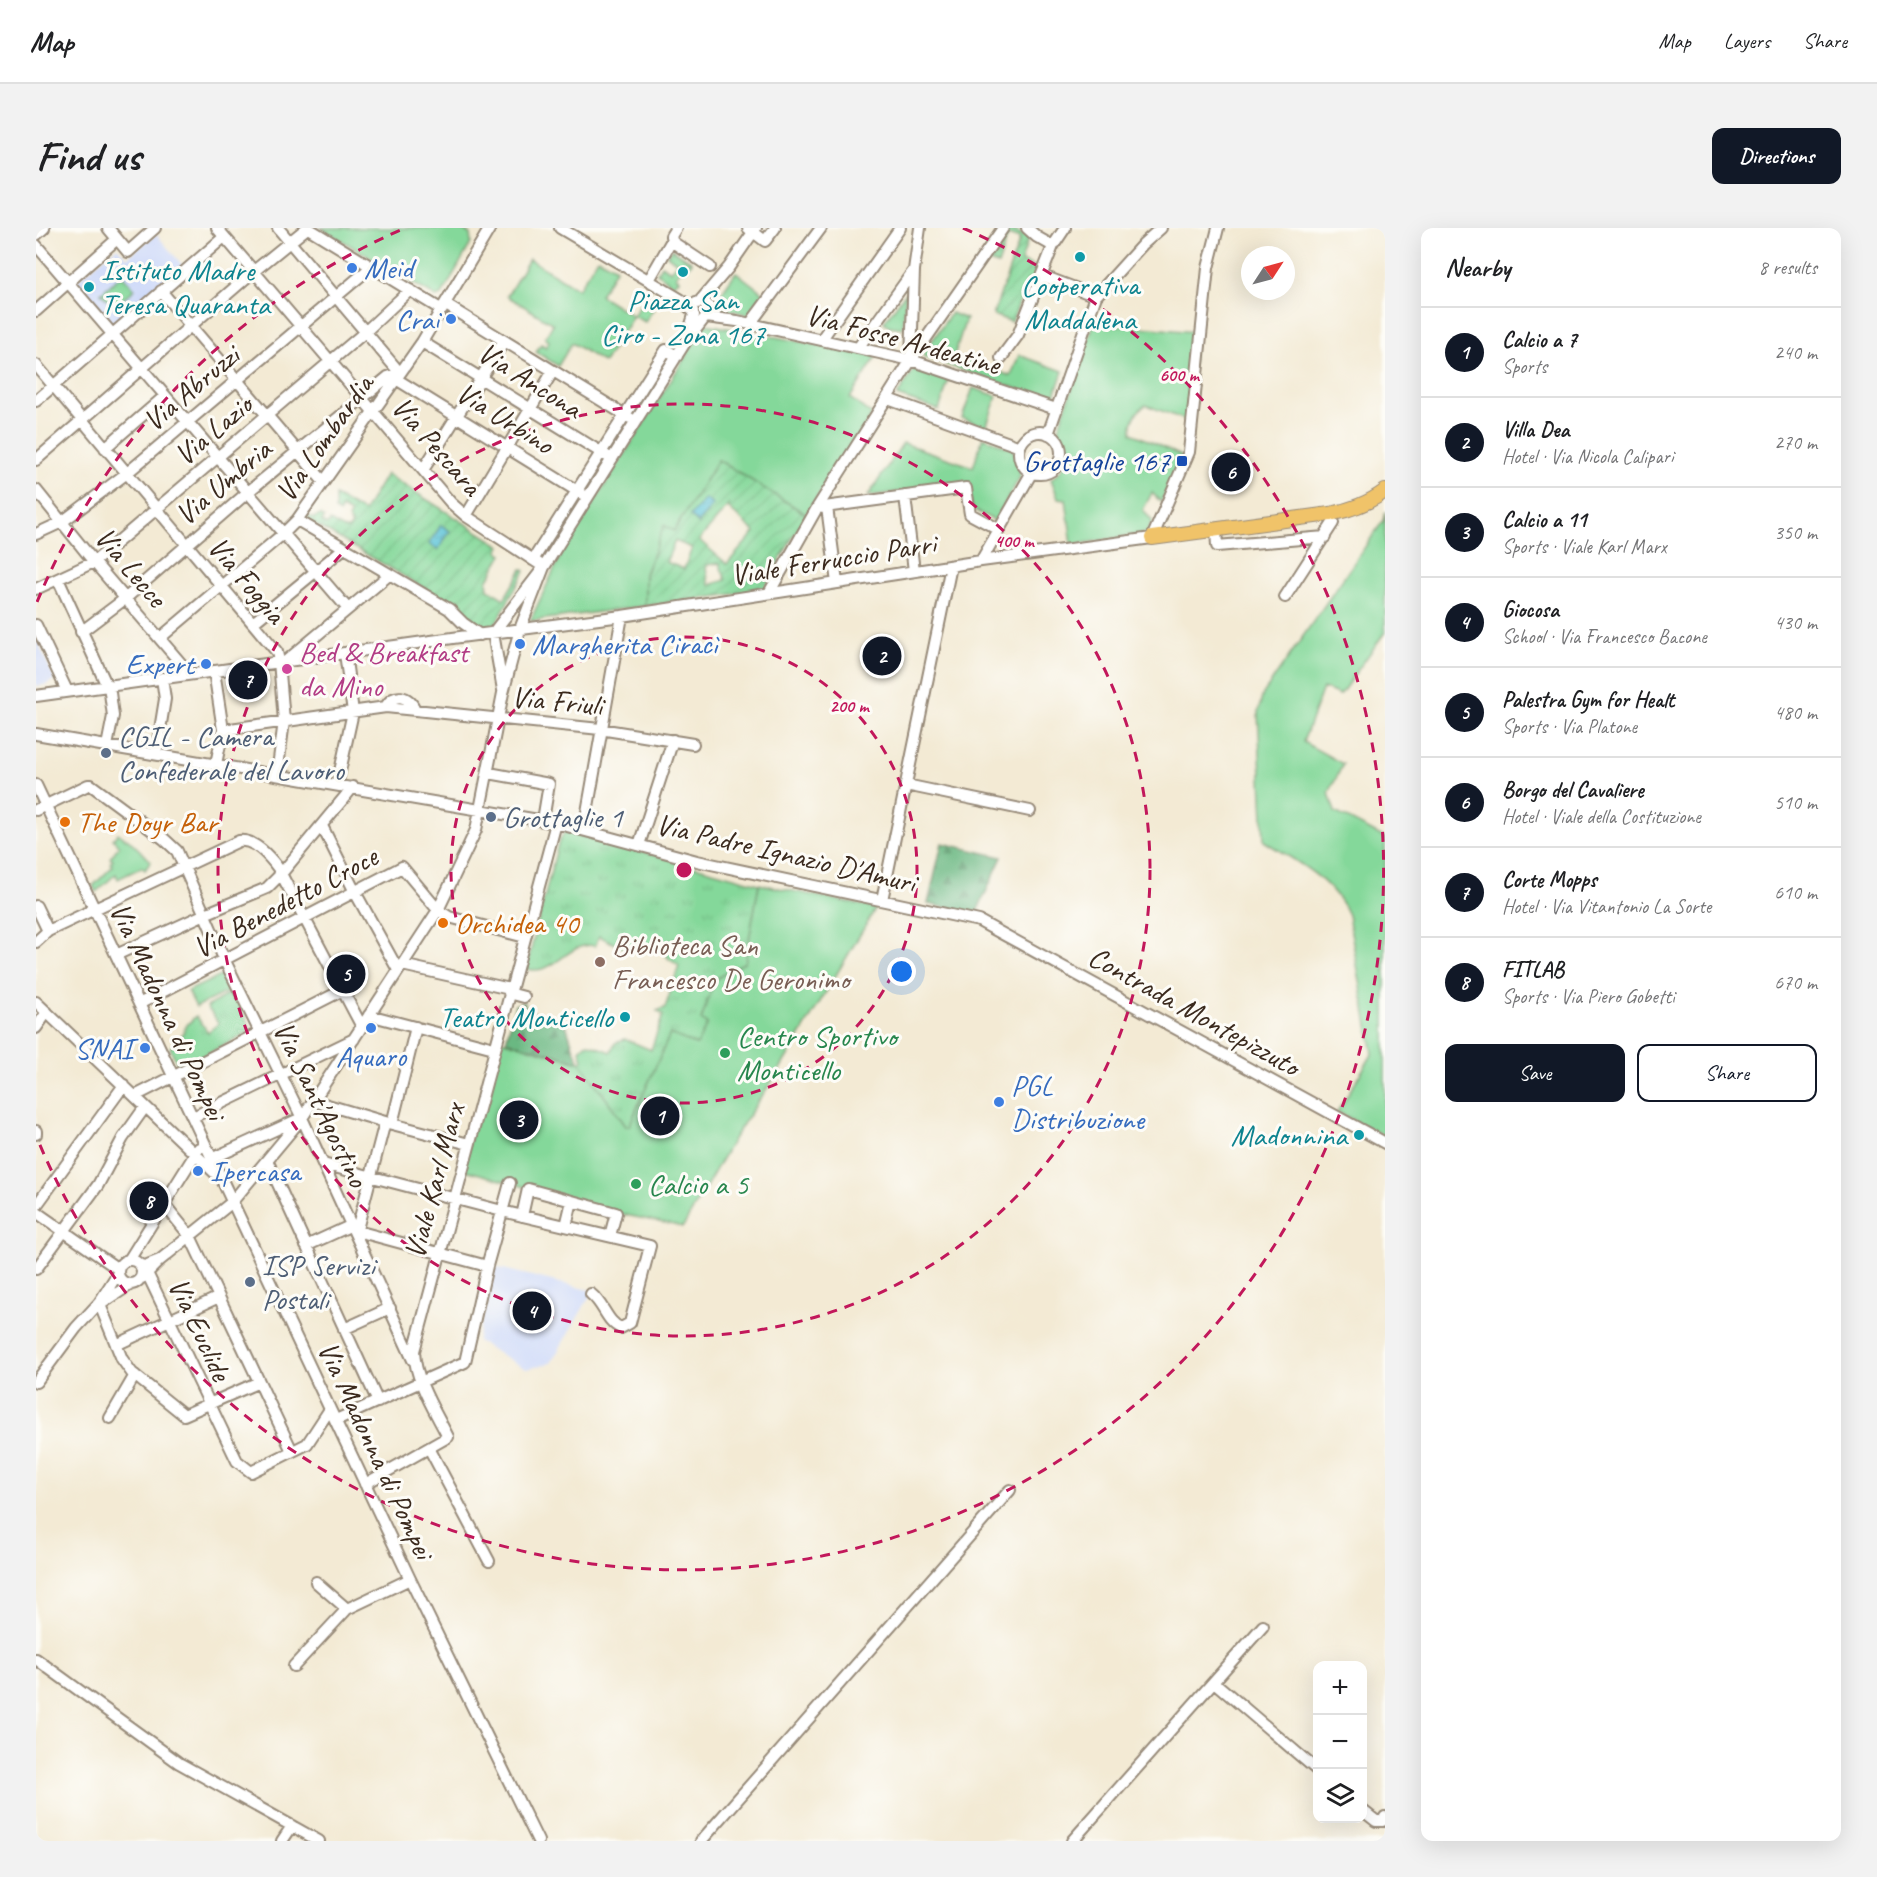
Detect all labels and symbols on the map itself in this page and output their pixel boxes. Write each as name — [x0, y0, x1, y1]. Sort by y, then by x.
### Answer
north arrow — [1241, 246, 1295, 300]
place label: Meid — [364, 249, 417, 287]
marker: Cooperativa Maddalena — [1073, 250, 1087, 264]
place label: Istituto Madre Teresa Quaranta — [101, 251, 272, 323]
marker: Meid — [345, 261, 359, 275]
marker: Piazza San Ciro - Zona 167 — [676, 265, 690, 279]
place label: Cooperativa Maddalena — [1021, 266, 1142, 338]
marker: Istituto Madre Teresa Quaranta — [82, 280, 96, 294]
place label: Piazza San Ciro - Zona 167 — [601, 281, 767, 353]
street label: Via Fosse Ardeatine — [802, 295, 1006, 384]
place label: Crai — [395, 300, 442, 338]
marker: Crai — [444, 312, 458, 326]
street label: Via Ancona — [471, 333, 591, 428]
street label: Via Abruzzi — [135, 334, 250, 439]
text: 600 m — [1159, 364, 1200, 386]
street label: Via Lombardia — [266, 365, 383, 509]
street label: Via Urbino — [449, 373, 562, 463]
street label: Via Lazio — [166, 384, 263, 474]
street label: Via Pescara — [383, 388, 492, 505]
street label: Via Umbria — [167, 429, 280, 533]
place label: Grottaglie 167 — [1023, 442, 1171, 480]
pin: 6 — [1212, 450, 1250, 494]
marker: Grottaglie 167 — [1175, 454, 1189, 468]
street label: Via Lecce — [87, 519, 177, 617]
street label: Viale Ferruccio Parri — [728, 524, 941, 594]
street label: Via Foggia — [200, 529, 296, 633]
text: 400 m — [995, 530, 1035, 552]
place label: Margherita Ciracì — [532, 625, 720, 663]
place label: Bed & Breakfast da Mino — [299, 633, 471, 705]
pin: 2 — [862, 634, 902, 678]
marker: Margherita Ciracì — [513, 637, 527, 651]
place label: Expert — [126, 645, 197, 683]
marker: Expert — [199, 657, 213, 671]
pin: 7 — [228, 658, 268, 702]
marker: Bed & Breakfast da Mino — [280, 662, 294, 676]
street label: Via Friuli — [510, 677, 608, 725]
text: 200 m — [830, 695, 870, 717]
place label: CGIL - Camera Confederale del Lavoro — [118, 717, 345, 789]
marker: CGIL - Camera Confederale del Lavoro — [99, 746, 113, 760]
place label: Grottaglie 1 — [503, 798, 624, 836]
place label: The Doyr Bar — [77, 803, 220, 841]
street label: Via Padre Ignazio D'Amuri — [652, 805, 923, 902]
marker: Grottaglie 1 — [484, 810, 498, 824]
marker: The Doyr Bar — [58, 815, 72, 829]
street label: Via Benedetto Croce — [186, 836, 386, 967]
centre of rings — [674, 860, 694, 880]
street label: Via Madonna di Pompei — [101, 896, 236, 1129]
place label: Orchidea 40 — [455, 904, 581, 942]
marker: Orchidea 40 — [436, 916, 450, 930]
place label: Biblioteca San Francesco De Geronimo — [612, 926, 853, 998]
street label: Contrada Montepizzuto — [1082, 937, 1309, 1086]
pin: 5 — [326, 952, 366, 996]
marker: Biblioteca San Francesco De Geronimo — [593, 955, 607, 969]
your location — [887, 957, 916, 986]
place label: Teatro Monticello — [439, 998, 614, 1036]
marker: Teatro Monticello — [618, 1010, 632, 1024]
street label: Via Sant'Agostino — [265, 1015, 378, 1194]
place label: Centro Sportivo Monticello — [737, 1017, 900, 1089]
marker: Aquaro — [364, 1021, 378, 1035]
place label: SNAI — [74, 1029, 139, 1067]
place label: Aquaro — [336, 1037, 408, 1075]
marker: SNAI — [138, 1041, 152, 1055]
marker: Centro Sportivo Monticello — [718, 1046, 732, 1060]
place label: PGL Distribuzione — [1011, 1066, 1146, 1138]
pin: 1 — [640, 1094, 680, 1138]
marker: PGL Distribuzione — [992, 1095, 1006, 1109]
street label: Viale Karl Marx — [395, 1097, 474, 1263]
pin: 3 — [500, 1098, 538, 1142]
place label: Madonnina — [1231, 1116, 1349, 1154]
marker: Madonnina — [1352, 1128, 1366, 1142]
place label: Ipercasa — [210, 1152, 303, 1190]
marker: Ipercasa — [191, 1164, 205, 1178]
place label: Calcio a 5 — [648, 1165, 750, 1203]
marker: Calcio a 5 — [629, 1177, 643, 1191]
pin: 8 — [130, 1178, 168, 1224]
place label: ISP Servizi Postali — [262, 1246, 378, 1318]
street label: Via Euclide — [160, 1271, 241, 1389]
marker: ISP Servizi Postali — [243, 1275, 257, 1289]
pin: 4 — [512, 1288, 552, 1334]
street label: Via Madonna di Pompei — [309, 1335, 444, 1568]

